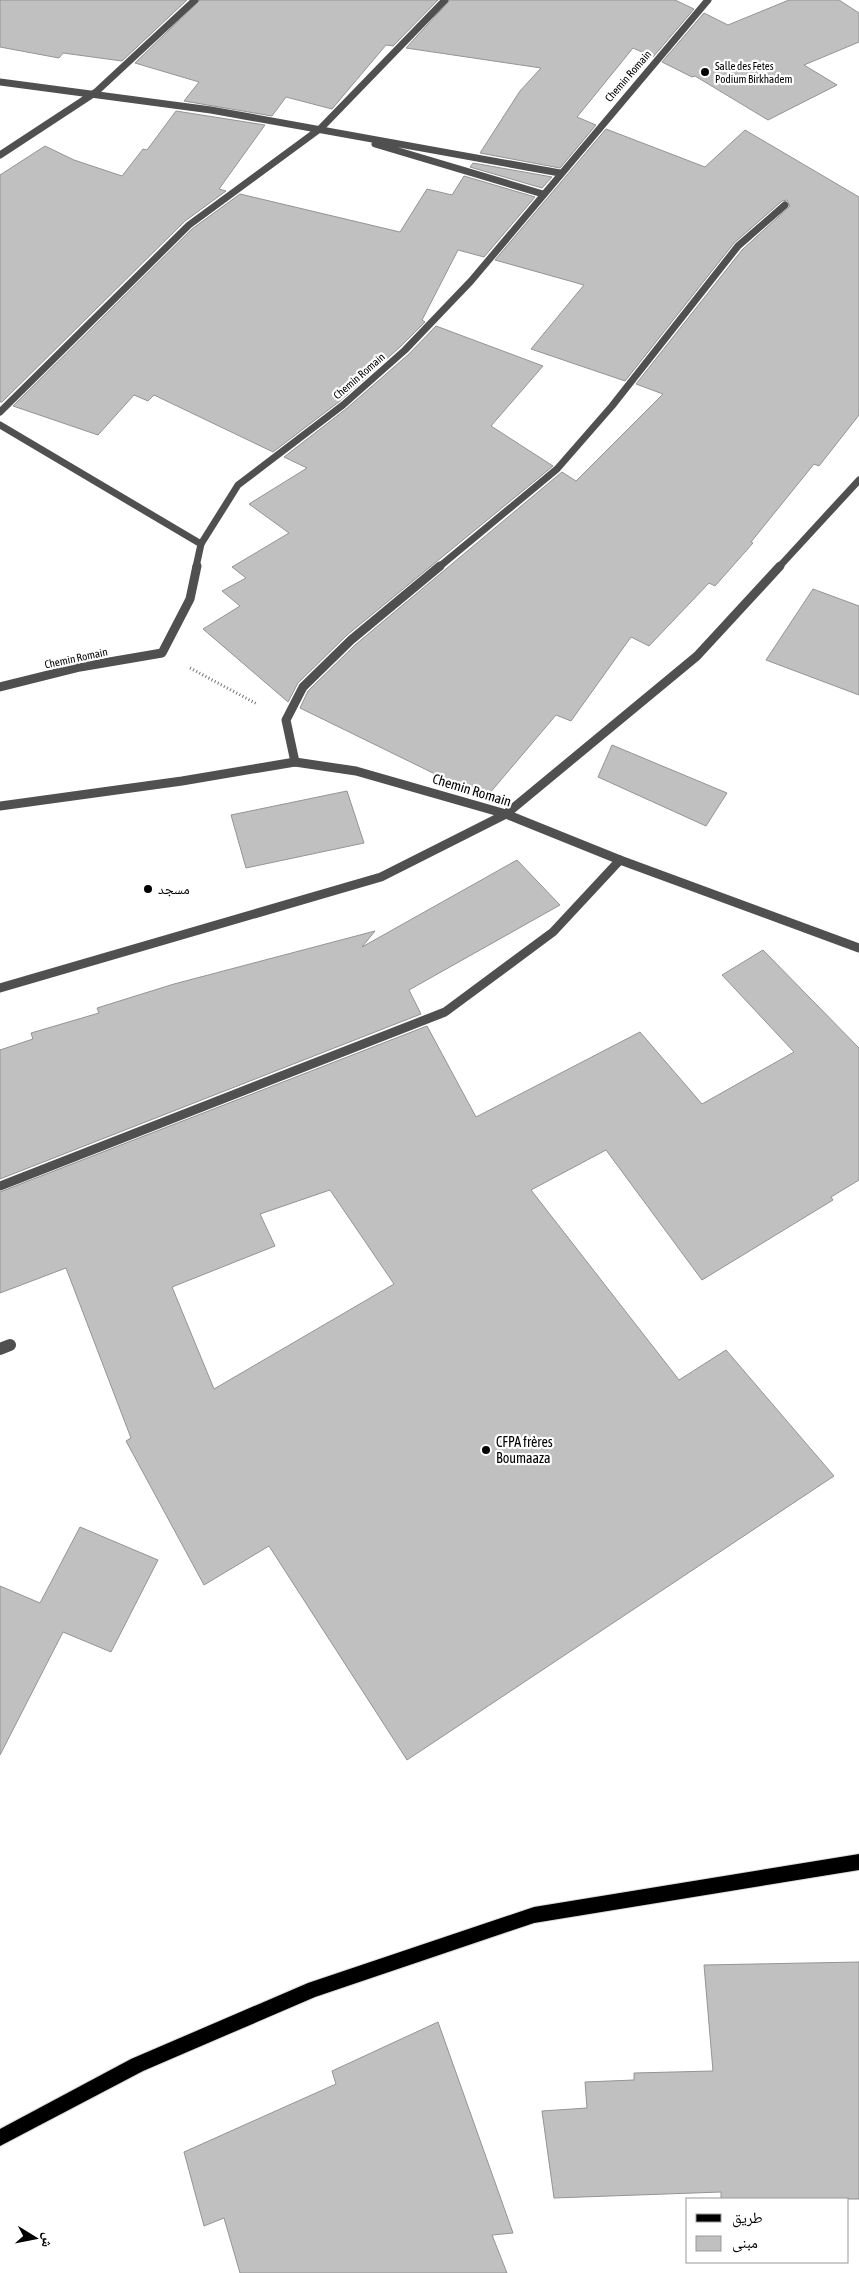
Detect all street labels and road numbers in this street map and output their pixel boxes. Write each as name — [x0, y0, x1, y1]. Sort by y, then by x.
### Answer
street label: Chemin Romain — [602, 48, 654, 104]
street label: Chemin Romain — [331, 350, 387, 402]
street label: Chemin Romain — [43, 645, 109, 671]
street label: Chemin Romain — [431, 770, 513, 810]

